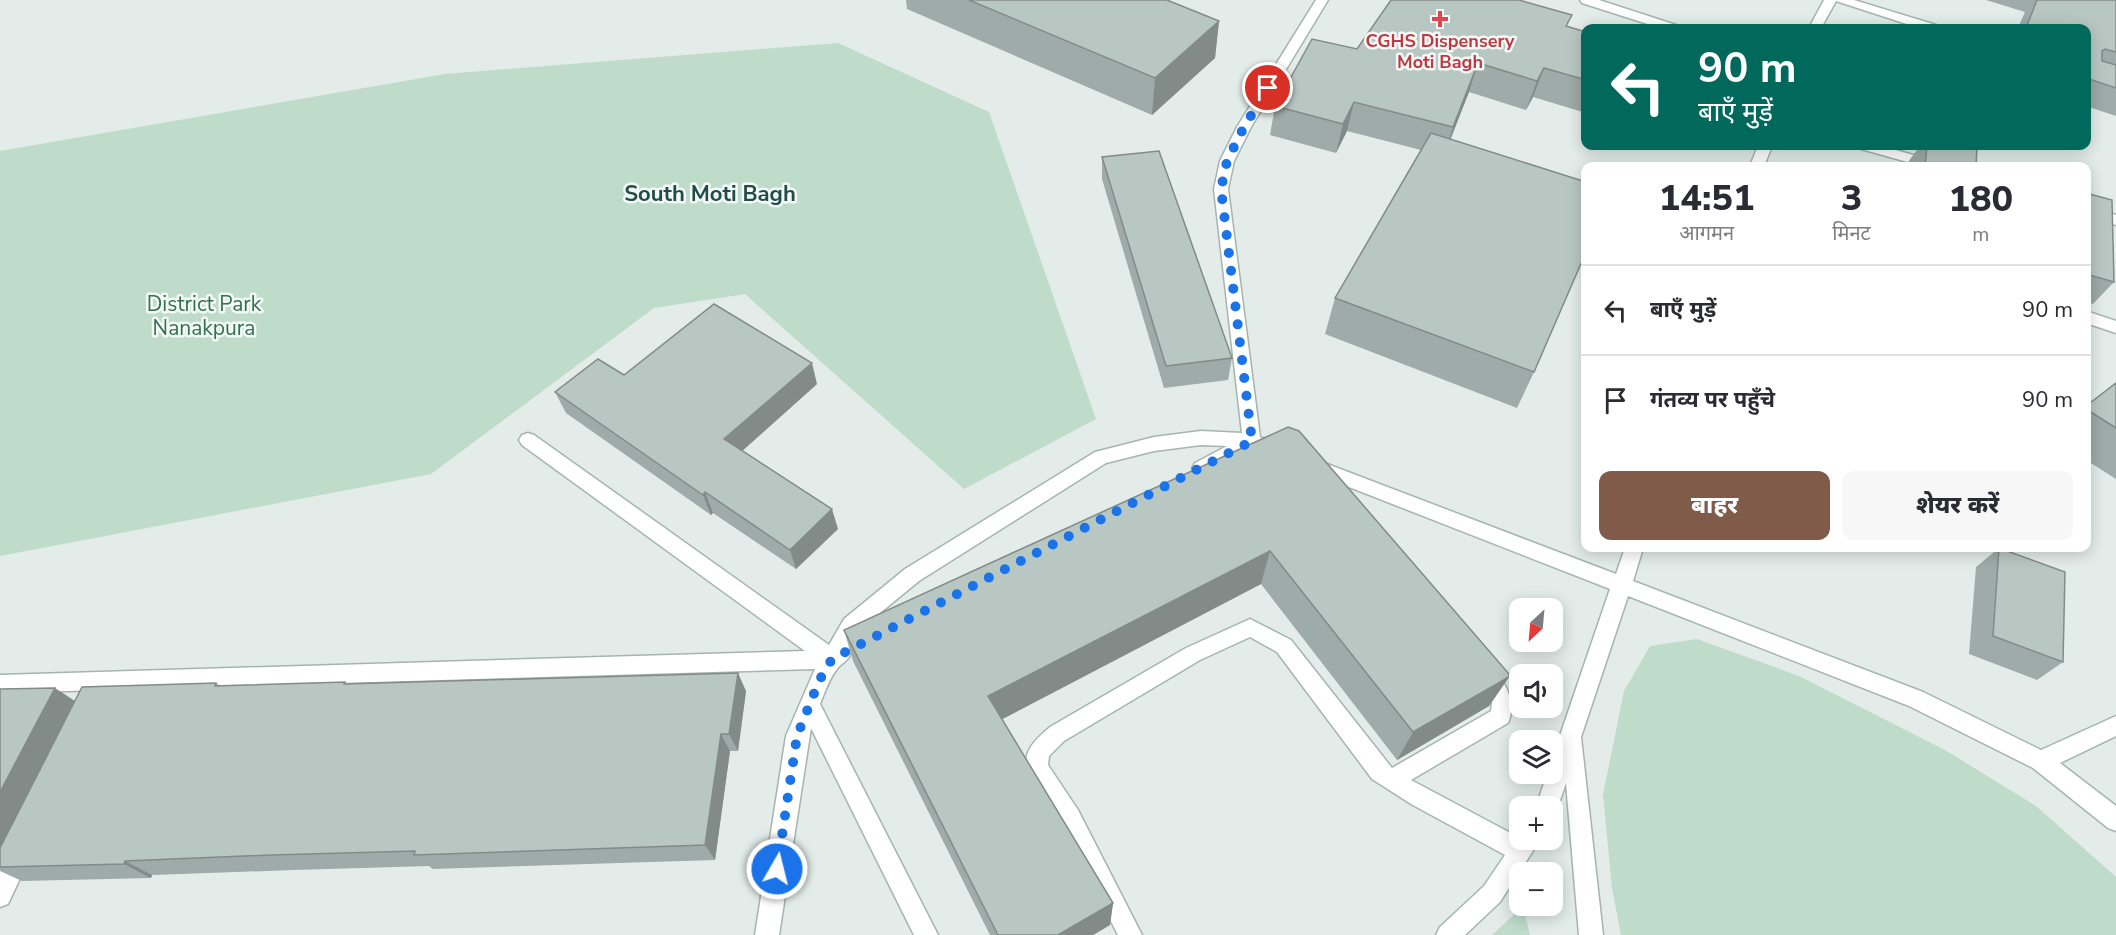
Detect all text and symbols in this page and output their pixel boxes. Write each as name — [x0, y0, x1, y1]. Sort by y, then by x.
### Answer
marker: CGHS Dispensery Moti Bagh — [1431, 10, 1449, 28]
place label: CGHS Dispensery Moti Bagh — [1366, 29, 1515, 74]
text: 90 m — [1698, 40, 1797, 97]
icon: left — [1599, 48, 1677, 126]
pin — [1242, 62, 1293, 113]
icon: arrive — [1251, 71, 1284, 104]
text: बाएँ मुड़ें — [1698, 94, 1773, 131]
text: 14:51 — [1659, 174, 1755, 223]
text: 3 — [1841, 174, 1862, 223]
text: 180 — [1948, 175, 2013, 224]
district label: South Moti Bagh — [624, 179, 796, 209]
text: आगमन — [1679, 220, 1734, 247]
text: मिनट — [1832, 220, 1871, 247]
text: m — [1972, 221, 1989, 248]
park label: District Park Nanakpura — [147, 290, 262, 342]
icon: left — [1599, 294, 1632, 327]
text: बाएँ मुड़ें — [1650, 295, 1716, 325]
text: 90 m — [2022, 295, 2073, 325]
icon: arrive — [1599, 384, 1632, 417]
text: गंतव्य पर पहुँचे — [1650, 385, 1775, 415]
text: 90 m — [2022, 385, 2073, 415]
button: बाहर — [1599, 471, 1830, 540]
button: शेयर करें — [1842, 471, 2073, 540]
north arrow — [1509, 598, 1563, 652]
map controls — [1509, 598, 1563, 916]
button: sound — [1509, 664, 1563, 718]
button: layers — [1509, 730, 1563, 784]
button: + — [1509, 796, 1563, 850]
position arrow — [745, 837, 809, 901]
button: − — [1509, 862, 1563, 916]

